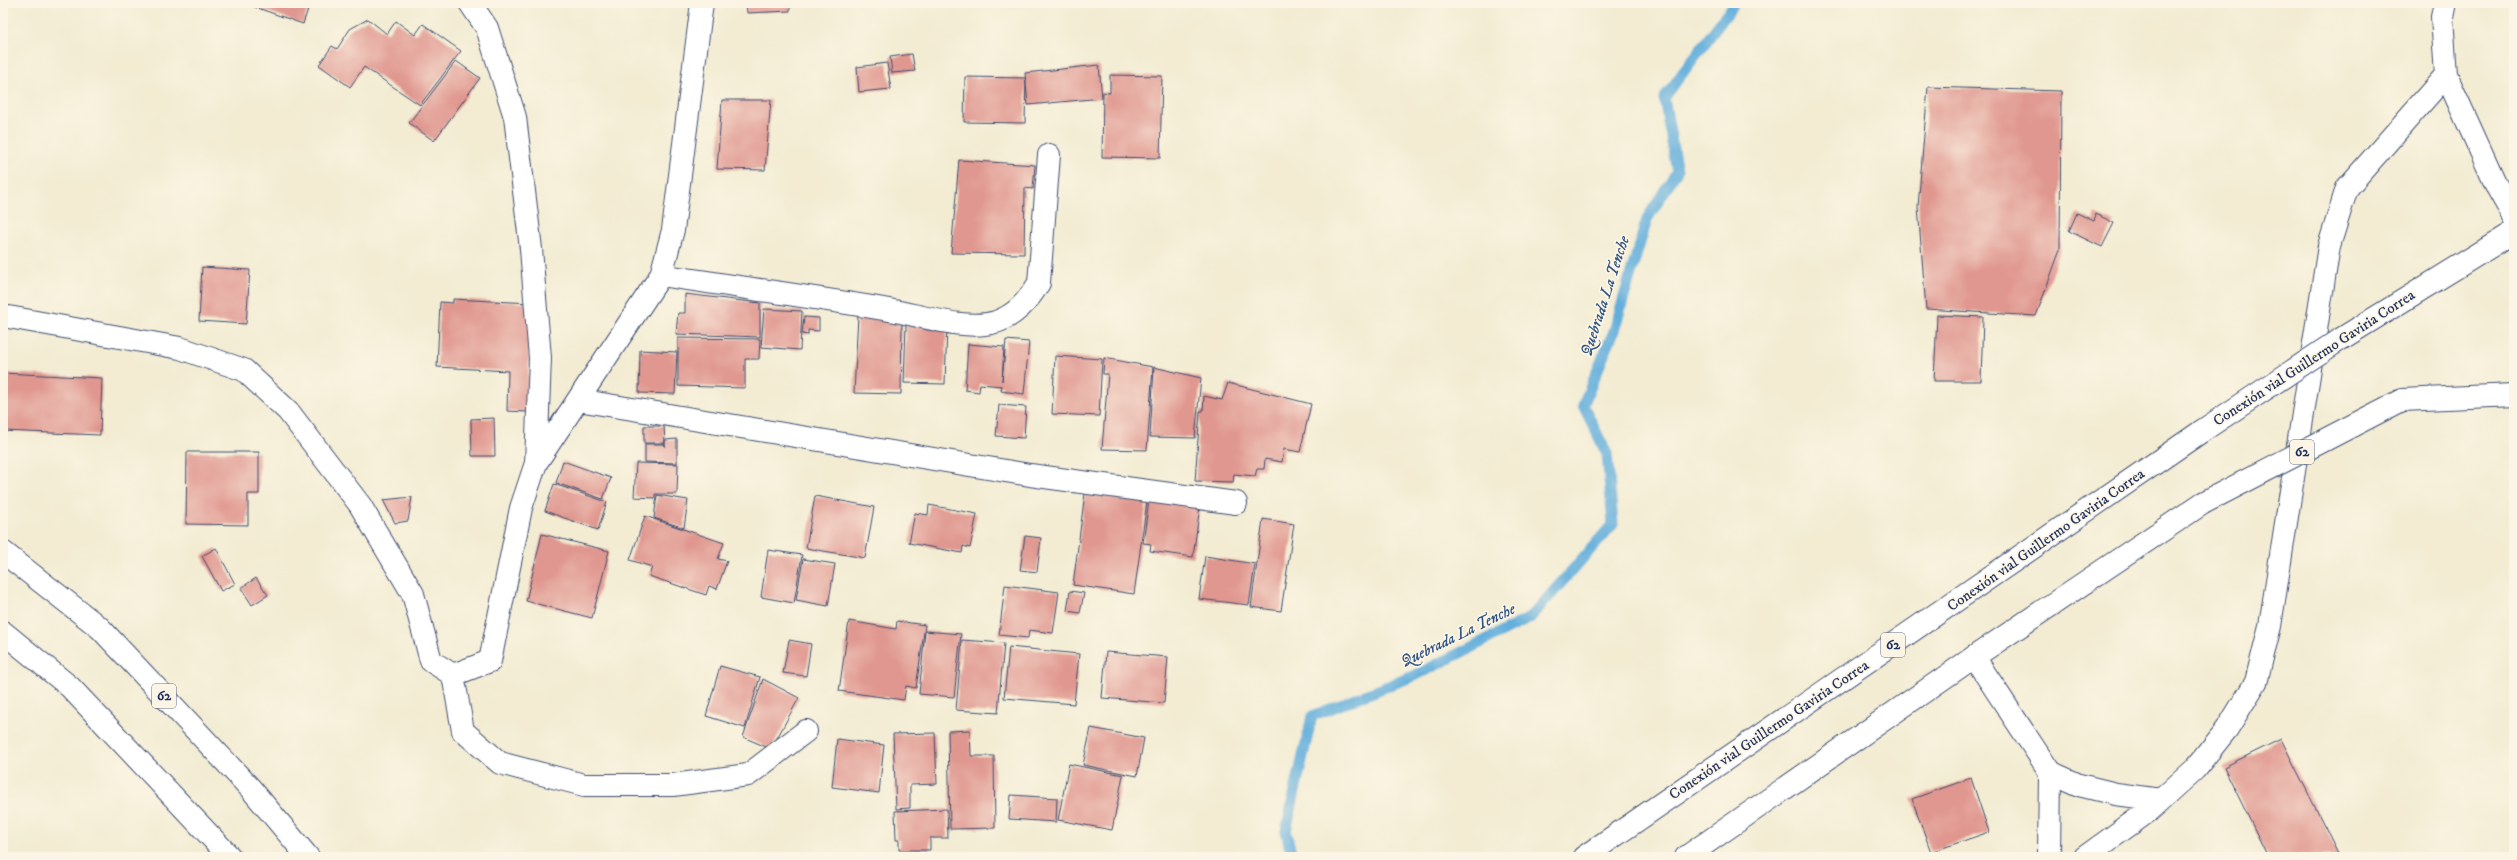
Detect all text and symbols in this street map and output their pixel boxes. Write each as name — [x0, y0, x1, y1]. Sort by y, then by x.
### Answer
water label: Quebrada La Tenche — [1576, 233, 1634, 359]
street label: Conexión vial Guillermo Gaviria Correa — [2210, 285, 2419, 430]
road number: 62 — [2290, 440, 2314, 464]
street label: Conexión vial Guillermo Gaviria Correa — [1944, 464, 2149, 616]
water label: Quebrada La Tenche — [1397, 598, 1519, 671]
road number: 62 — [1881, 633, 1905, 657]
street label: Conexión vial Guillermo Gaviria Correa — [1666, 656, 1873, 804]
road number: 62 — [152, 684, 176, 708]

